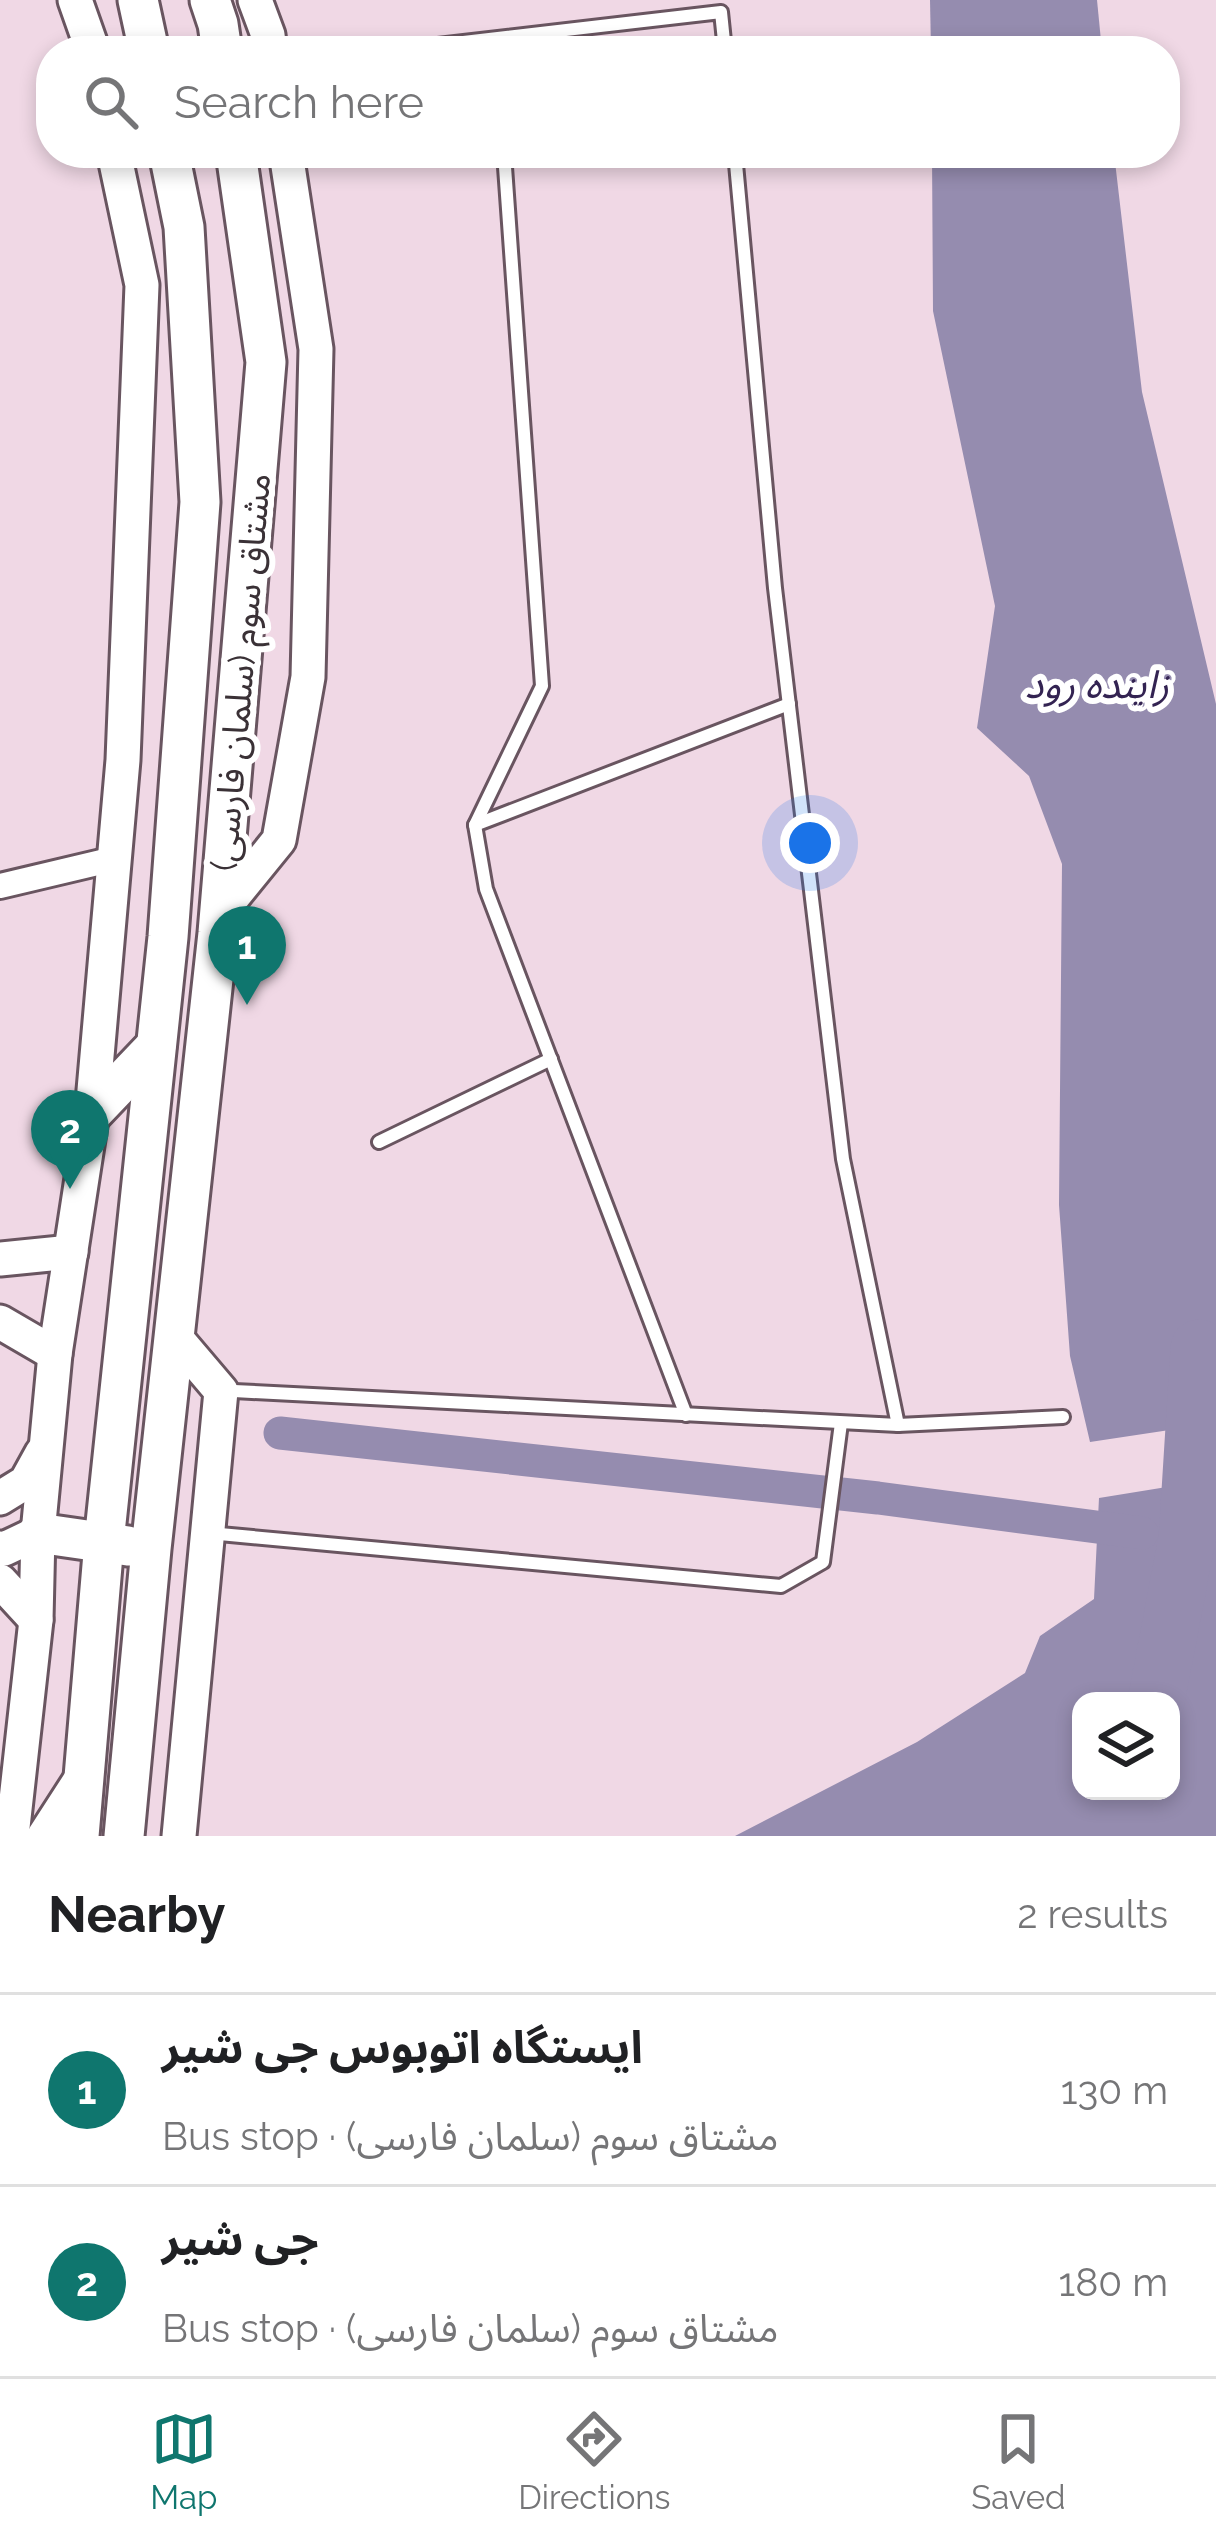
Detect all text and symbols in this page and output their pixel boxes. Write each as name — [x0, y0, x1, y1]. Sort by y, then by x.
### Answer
search box — [36, 36, 1180, 168]
icon: search — [78, 69, 144, 135]
text: Search here — [174, 76, 424, 129]
street label: مشتاق سوم (سلمان فارسی) — [202, 471, 285, 873]
water label: زاینده رود — [1025, 661, 1171, 707]
your location — [780, 813, 840, 873]
pin: 1 — [208, 906, 286, 1005]
pin: 2 — [31, 1090, 109, 1189]
map controls — [1072, 1692, 1180, 1800]
button: layers — [1072, 1692, 1180, 1800]
text: Nearby — [48, 1884, 225, 1944]
text: 2 results — [1017, 1891, 1168, 1937]
text: ایستگاه اتوبوس جی شیر — [162, 2021, 643, 2074]
text: 1 — [77, 2067, 97, 2113]
text: 130 m — [1061, 2067, 1168, 2113]
text: Bus stop · مشتاق سوم (سلمان فارسی) — [162, 2113, 778, 2159]
text: جی شیر — [162, 2213, 319, 2266]
text: 2 — [76, 2259, 98, 2305]
text: 180 m — [1059, 2259, 1168, 2305]
text: Bus stop · مشتاق سوم (سلمان فارسی) — [162, 2305, 778, 2351]
tab: Map — [150, 2406, 217, 2517]
tab: Directions — [518, 2406, 671, 2517]
tab: Saved — [971, 2406, 1066, 2517]

